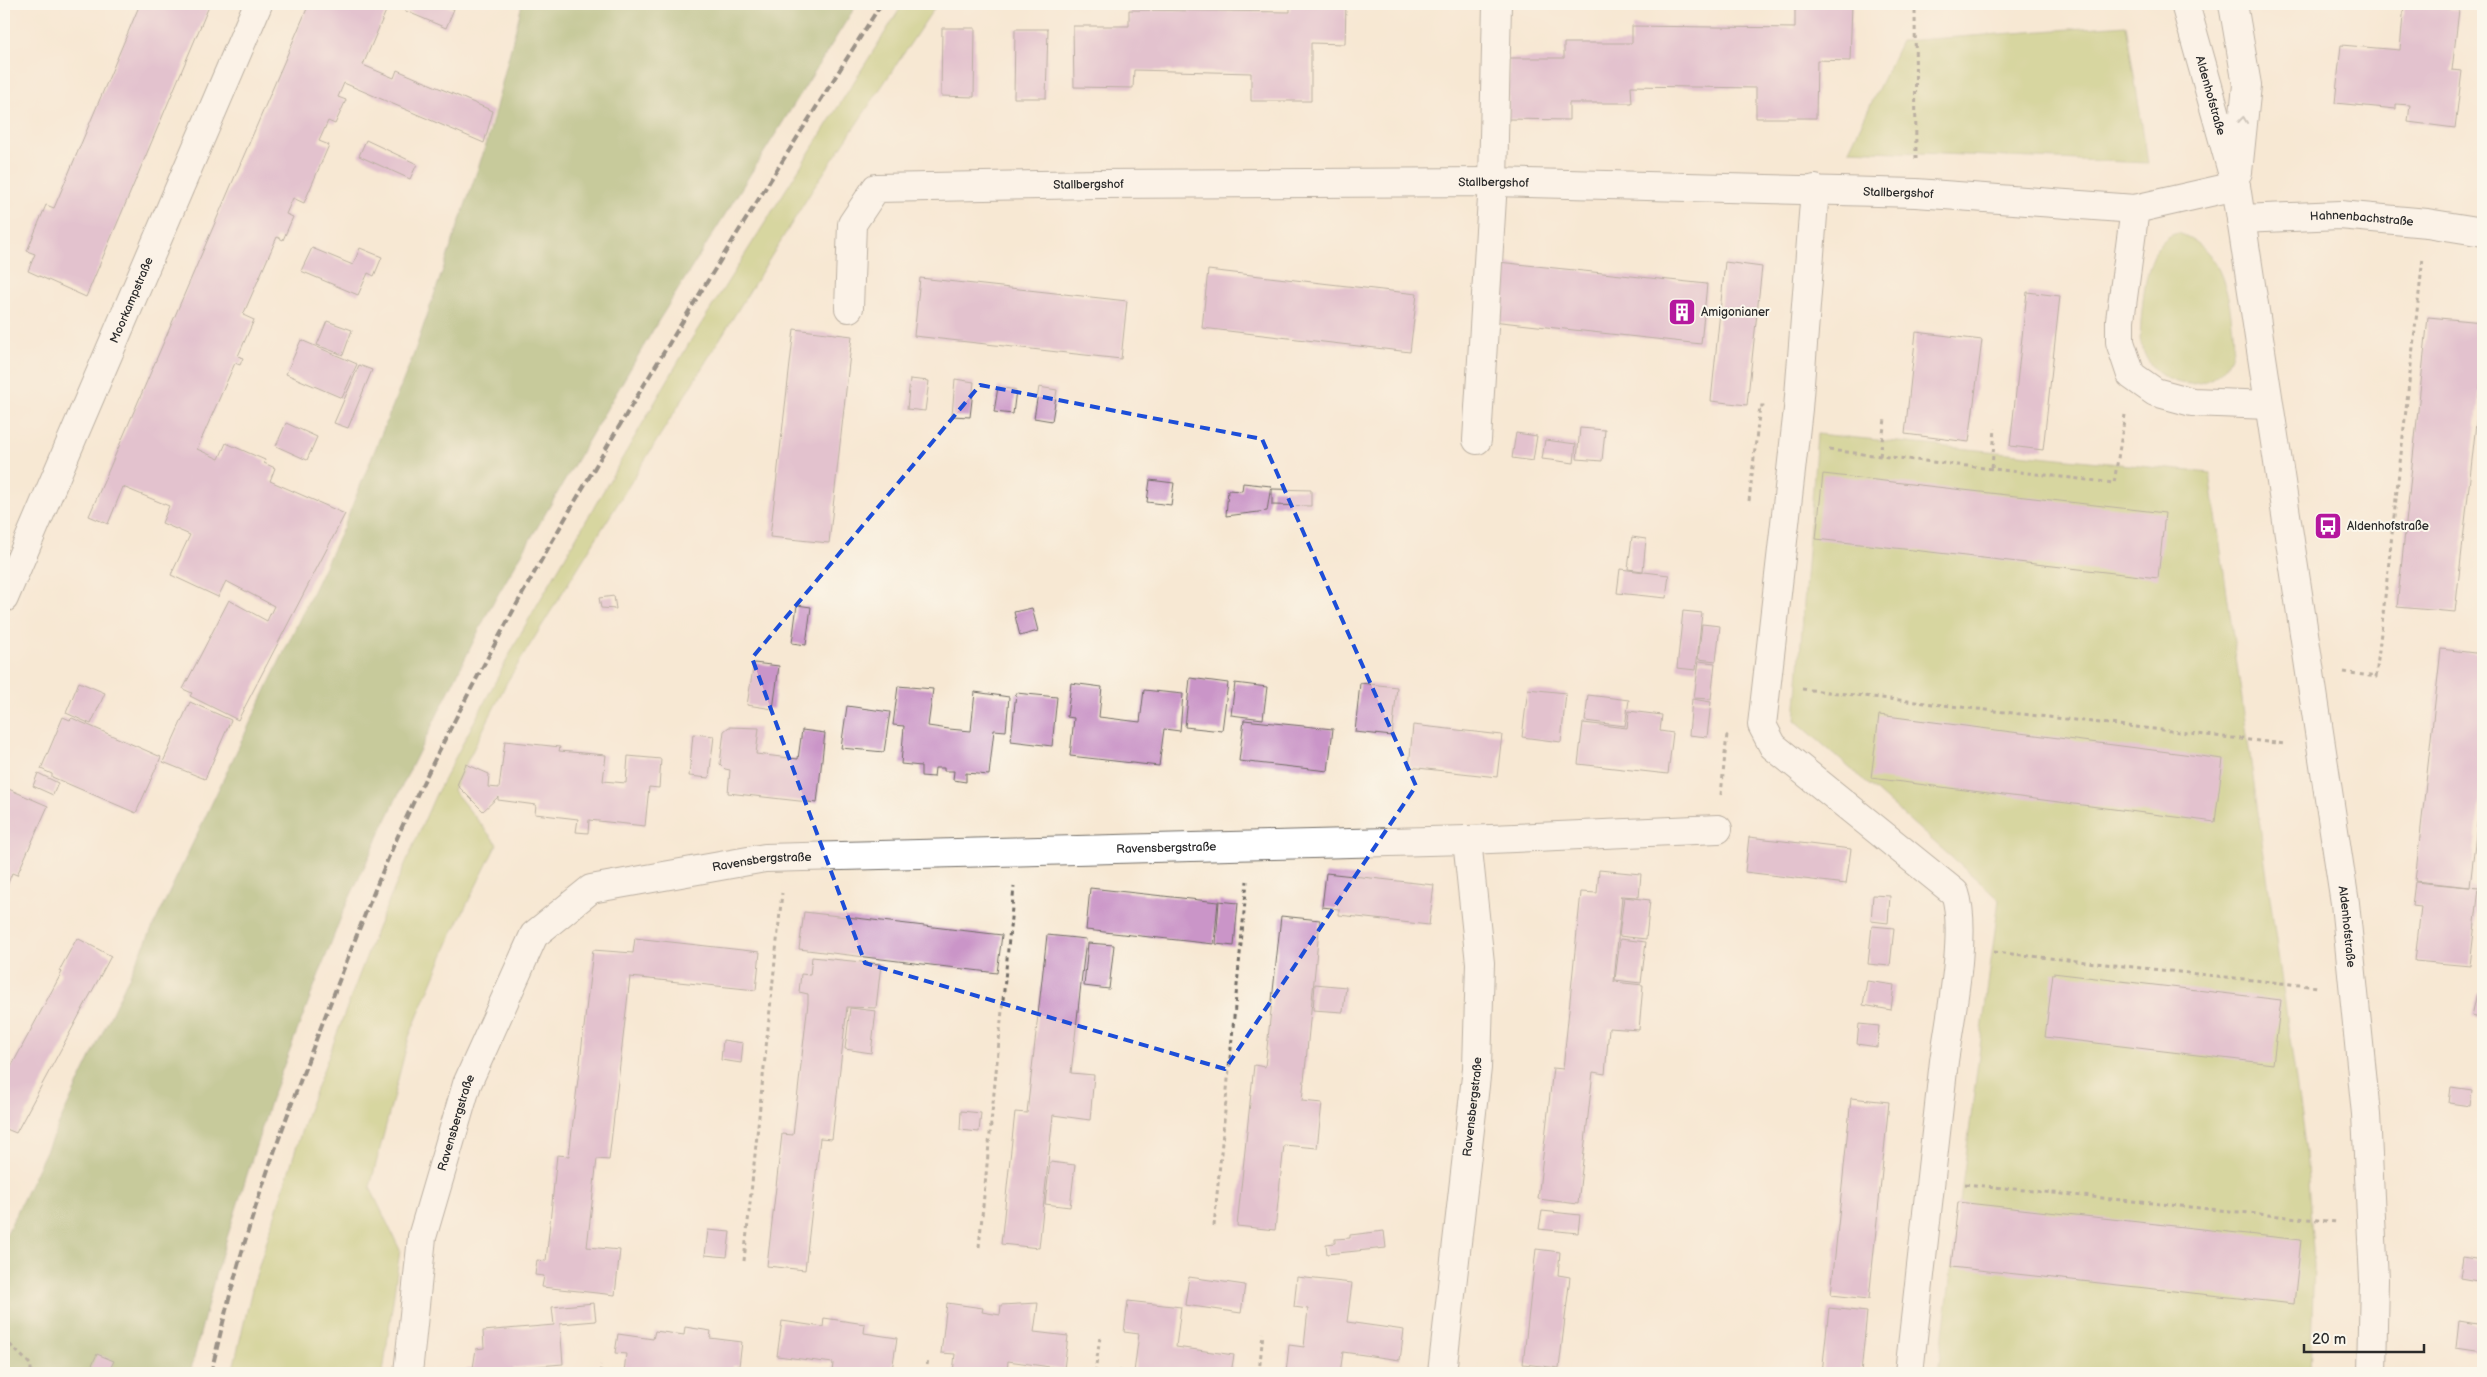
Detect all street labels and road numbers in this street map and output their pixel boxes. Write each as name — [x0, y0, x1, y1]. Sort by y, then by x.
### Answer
street label: Aldenhofstraße — [2192, 54, 2228, 137]
street label: Stallbergshof — [1458, 175, 1529, 191]
street label: Stallbergshof — [1053, 177, 1124, 193]
street label: Stallbergshof — [1863, 185, 1935, 202]
street label: Hahnenbachstraße — [2310, 208, 2414, 230]
street label: Moorkampstraße — [107, 255, 157, 346]
street label: Ravensbergstraße — [1116, 839, 1217, 857]
street label: Ravensbergstraße — [711, 850, 812, 875]
street label: Aldenhofstraße — [2335, 885, 2358, 968]
street label: Ravensbergstraße — [1460, 1057, 1485, 1157]
street label: Ravensbergstraße — [435, 1072, 478, 1173]

